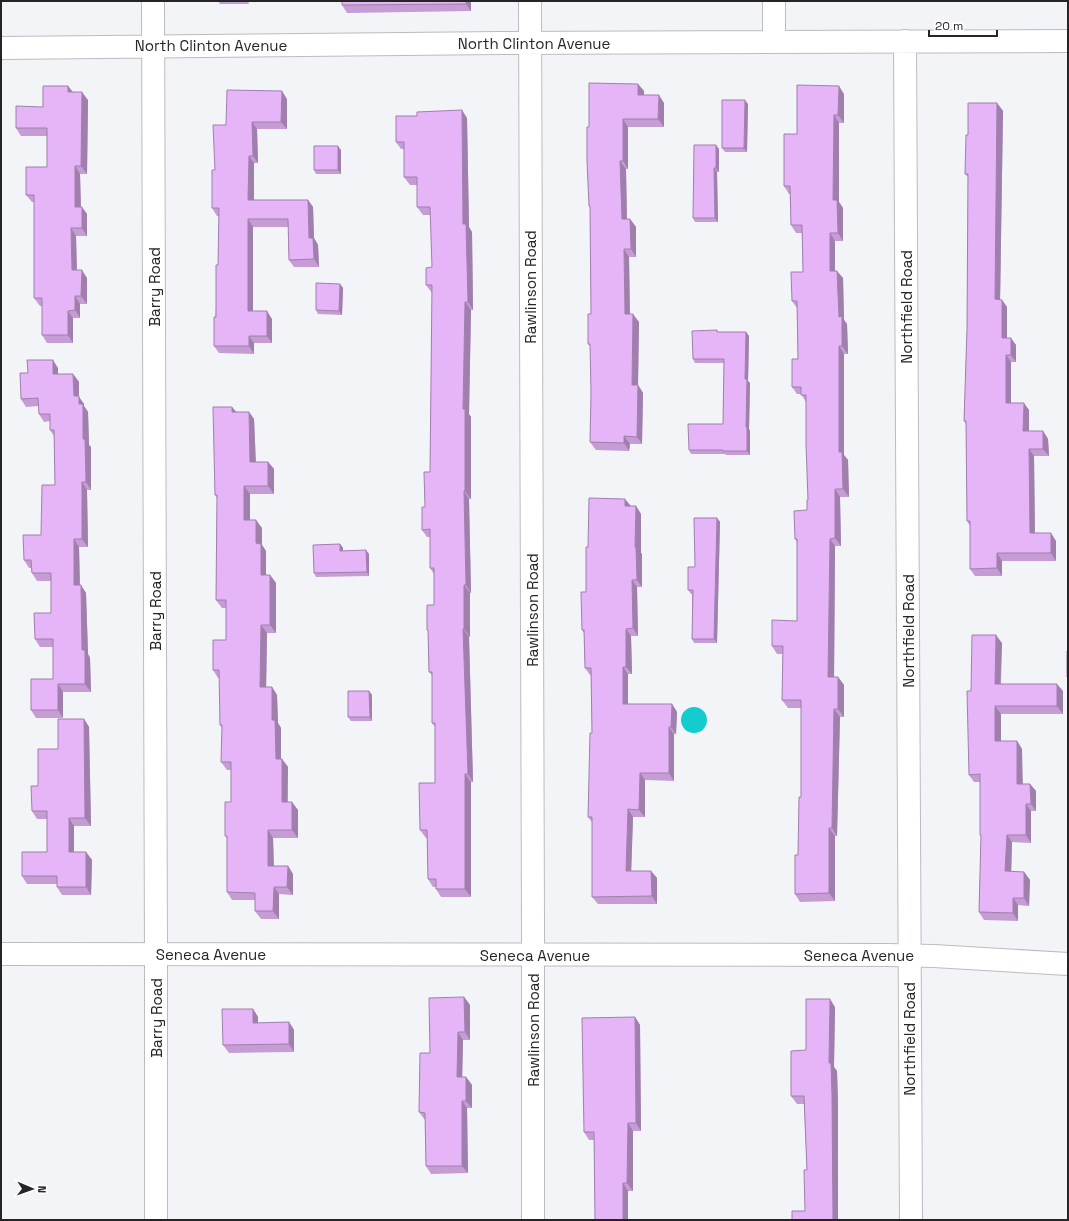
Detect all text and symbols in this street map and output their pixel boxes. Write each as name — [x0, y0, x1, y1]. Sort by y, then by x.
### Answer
scale bar — [929, 12, 997, 38]
text: 20 m — [935, 18, 963, 34]
street label: North Clinton Avenue — [458, 34, 610, 53]
street label: North Clinton Avenue — [135, 36, 287, 55]
street label: Rawlinson Road — [521, 230, 540, 344]
street label: Barry Road — [145, 247, 164, 327]
street label: Northfield Road — [897, 250, 916, 364]
street label: Rawlinson Road — [523, 553, 542, 667]
street label: Barry Road — [146, 571, 165, 651]
street label: Northfield Road — [899, 574, 918, 688]
street label: Seneca Avenue — [156, 945, 266, 964]
street label: Seneca Avenue — [480, 946, 590, 965]
street label: Seneca Avenue — [804, 946, 914, 965]
street label: Rawlinson Road — [524, 973, 543, 1087]
street label: Barry Road — [147, 978, 166, 1058]
street label: Northfield Road — [900, 982, 919, 1096]
north arrow — [12, 1169, 52, 1209]
text: N — [35, 1185, 49, 1193]

